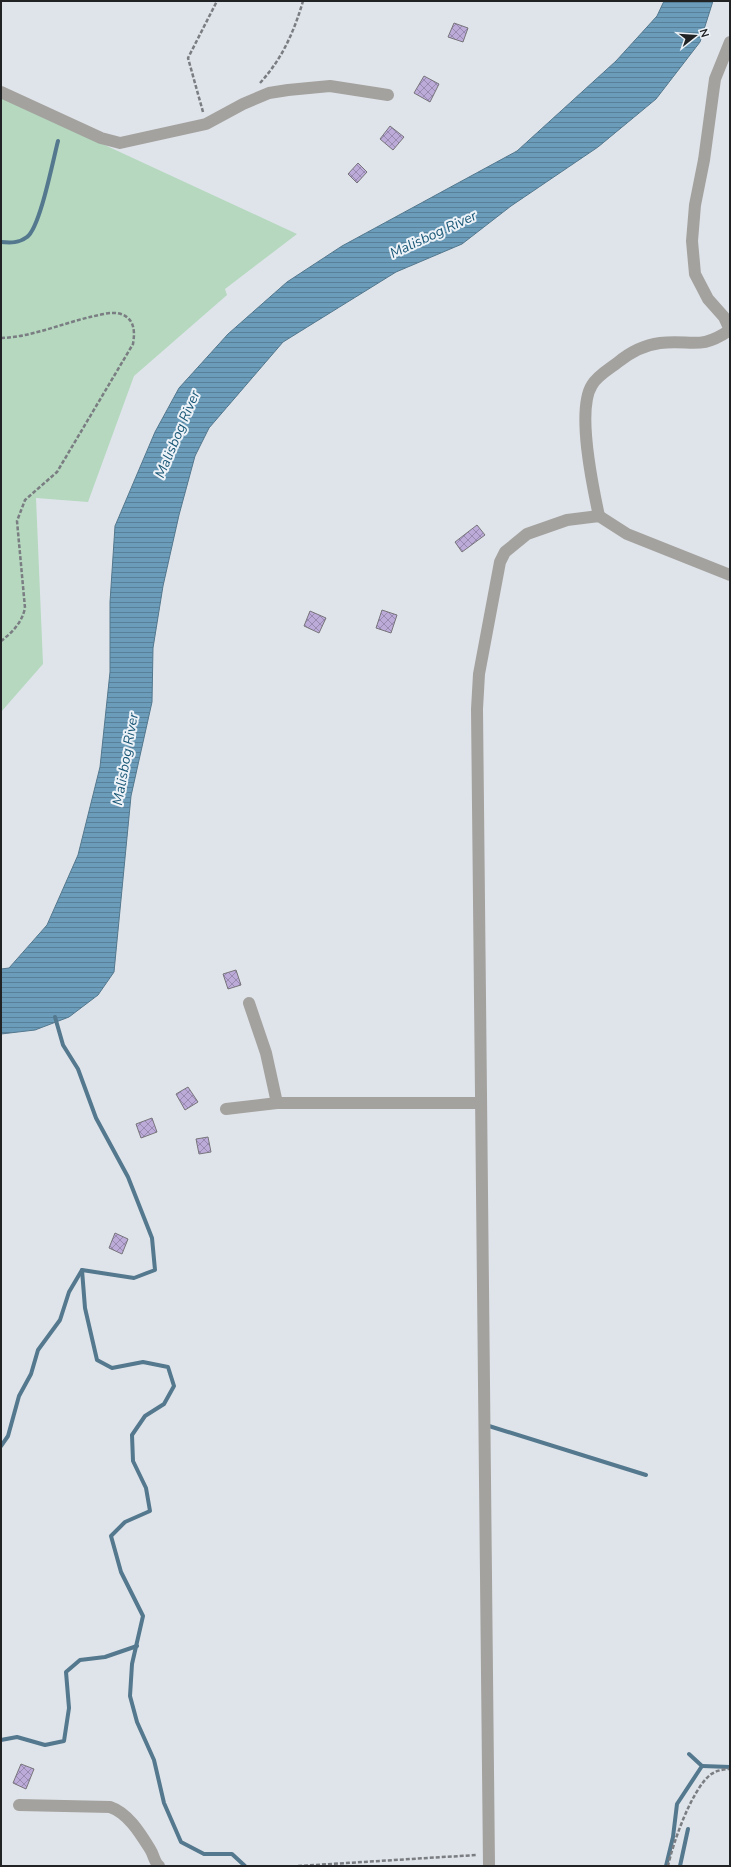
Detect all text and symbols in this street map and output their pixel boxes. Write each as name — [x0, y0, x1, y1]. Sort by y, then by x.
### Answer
north arrow — [675, 16, 715, 56]
text: N — [696, 27, 712, 39]
water label: Malisbog River — [387, 206, 480, 263]
water label: Malisbog River — [150, 387, 205, 481]
water label: Malisbog River — [108, 710, 143, 807]

